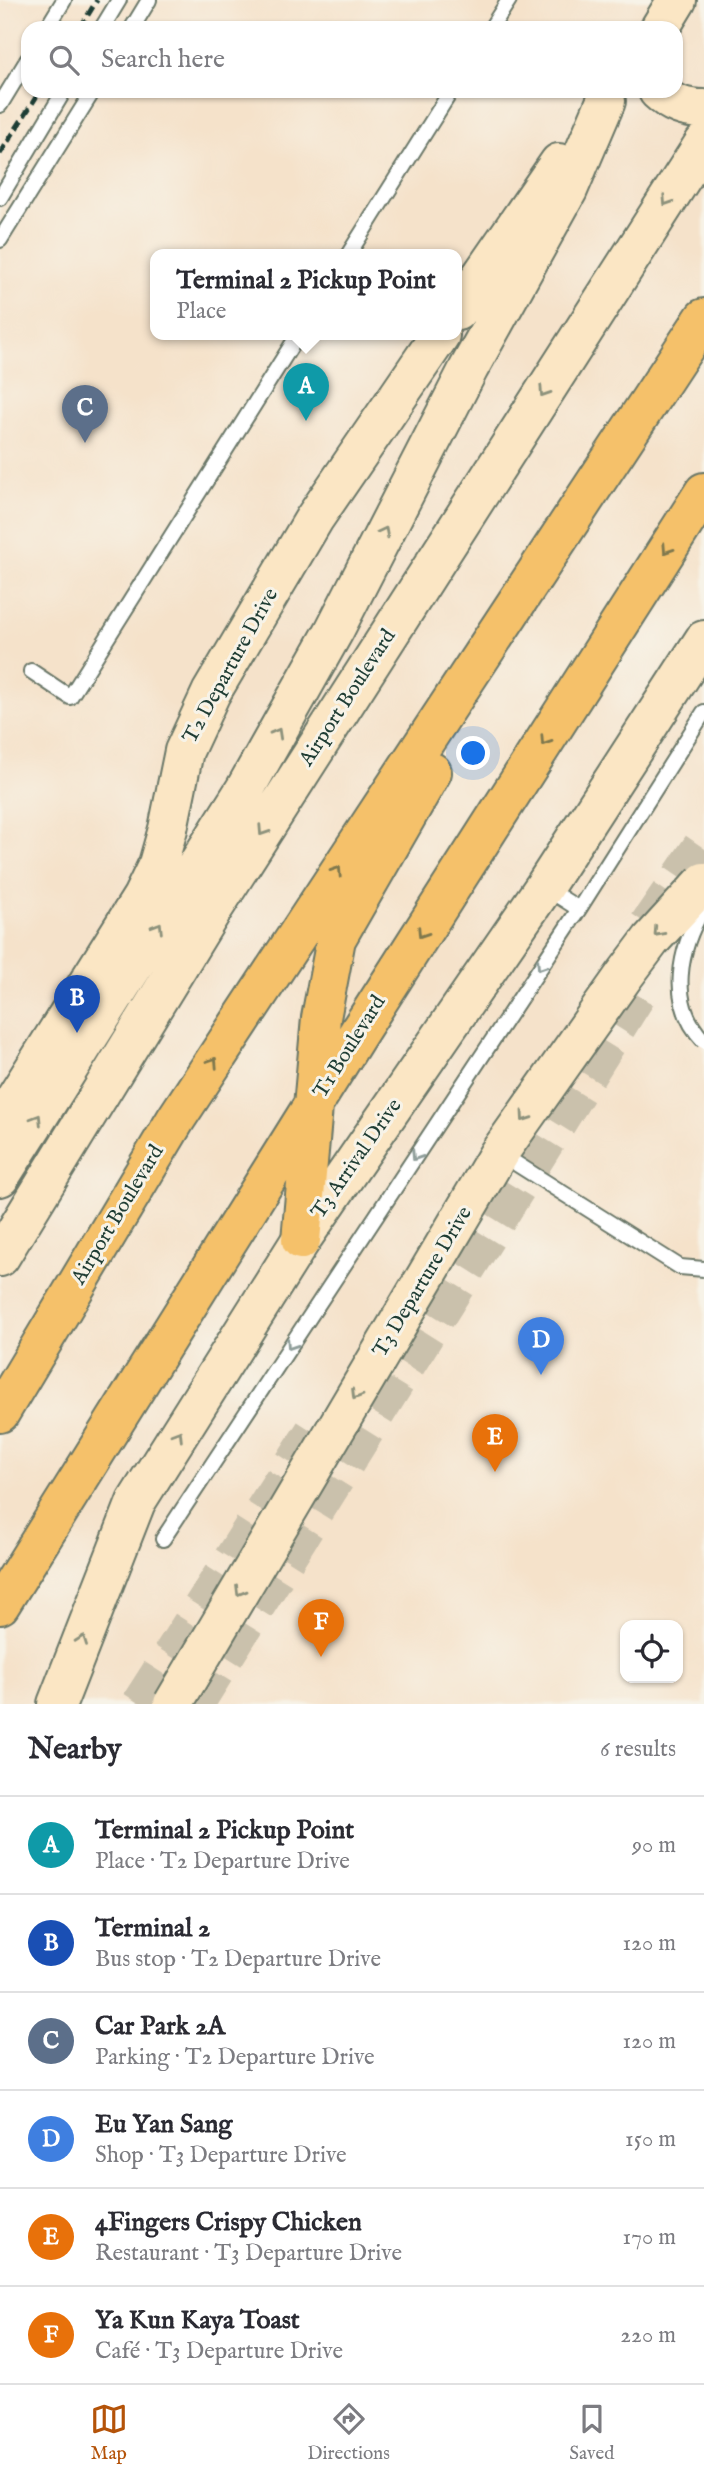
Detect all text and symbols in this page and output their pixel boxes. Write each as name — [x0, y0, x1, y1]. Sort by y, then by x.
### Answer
search box — [21, 21, 683, 98]
icon: search — [45, 41, 83, 79]
text: Search here — [101, 43, 225, 76]
one-way arrow — [663, 193, 676, 206]
popup — [150, 249, 462, 340]
text: Terminal 2 Pickup Point — [176, 264, 436, 297]
text: Place — [176, 297, 226, 326]
pin: A — [283, 363, 329, 421]
one-way arrow — [540, 384, 553, 397]
pin: C — [62, 385, 108, 443]
one-way arrow — [376, 527, 390, 539]
one-way arrow — [663, 542, 676, 555]
street label: T2 Departure Drive — [177, 583, 285, 748]
street label: Airport Boulevard — [293, 624, 403, 773]
one-way arrow — [269, 727, 282, 740]
one-way arrow — [540, 733, 553, 746]
your location — [456, 736, 490, 770]
one-way arrow — [258, 823, 271, 836]
one-way arrow — [329, 866, 342, 879]
one-way arrow — [150, 921, 163, 934]
one-way arrow — [654, 924, 666, 937]
one-way arrow — [418, 925, 431, 938]
one-way arrow — [536, 958, 549, 971]
pin: B — [54, 975, 100, 1033]
street label: T1 Boulevard — [308, 990, 393, 1103]
one-way arrow — [205, 1056, 218, 1069]
street label: T3 Arrival Drive — [306, 1093, 409, 1224]
one-way arrow — [520, 1109, 533, 1122]
one-way arrow — [28, 1114, 41, 1127]
street label: Airport Boulevard — [65, 1140, 171, 1291]
one-way arrow — [411, 1148, 424, 1161]
street label: T3 Departure Drive — [367, 1201, 479, 1362]
pin: D — [518, 1317, 564, 1375]
one-way arrow — [286, 1338, 299, 1351]
one-way arrow — [351, 1387, 364, 1400]
pin: E — [472, 1414, 518, 1472]
one-way arrow — [169, 1430, 182, 1443]
one-way arrow — [236, 1583, 249, 1596]
pin: F — [298, 1599, 344, 1657]
map controls — [620, 1620, 683, 1683]
button: locate — [620, 1620, 683, 1683]
one-way arrow — [74, 1635, 88, 1647]
text: Nearby — [28, 1731, 121, 1769]
text: 6 results — [600, 1735, 676, 1764]
text: Terminal 2 Pickup Point — [95, 1814, 354, 1847]
text: A — [43, 1831, 59, 1860]
text: 90 m — [632, 1831, 676, 1860]
text: Place · T2 Departure Drive — [95, 1847, 350, 1876]
text: Terminal 2 — [95, 1912, 210, 1945]
text: B — [43, 1929, 59, 1958]
text: 120 m — [623, 1929, 676, 1958]
text: Bus stop · T2 Departure Drive — [95, 1945, 381, 1974]
text: Car Park 2A — [95, 2010, 225, 2043]
text: C — [43, 2027, 59, 2056]
text: 120 m — [623, 2027, 676, 2056]
text: Parking · T2 Departure Drive — [95, 2043, 375, 2072]
text: Eu Yan Sang — [95, 2108, 232, 2141]
text: D — [42, 2125, 60, 2154]
text: 150 m — [625, 2125, 676, 2154]
text: Shop · T3 Departure Drive — [95, 2141, 347, 2170]
text: 4Fingers Crispy Chicken — [95, 2206, 362, 2239]
text: E — [43, 2223, 59, 2252]
text: 170 m — [623, 2223, 676, 2252]
text: Restaurant · T3 Departure Drive — [95, 2239, 402, 2268]
text: Ya Kun Kaya Toast — [95, 2304, 300, 2337]
text: F — [44, 2321, 58, 2350]
text: 220 m — [620, 2321, 676, 2350]
text: Café · T3 Departure Drive — [95, 2337, 343, 2366]
tab: Map — [90, 2400, 128, 2466]
tab: Directions — [307, 2400, 390, 2466]
tab: Saved — [569, 2400, 614, 2466]

